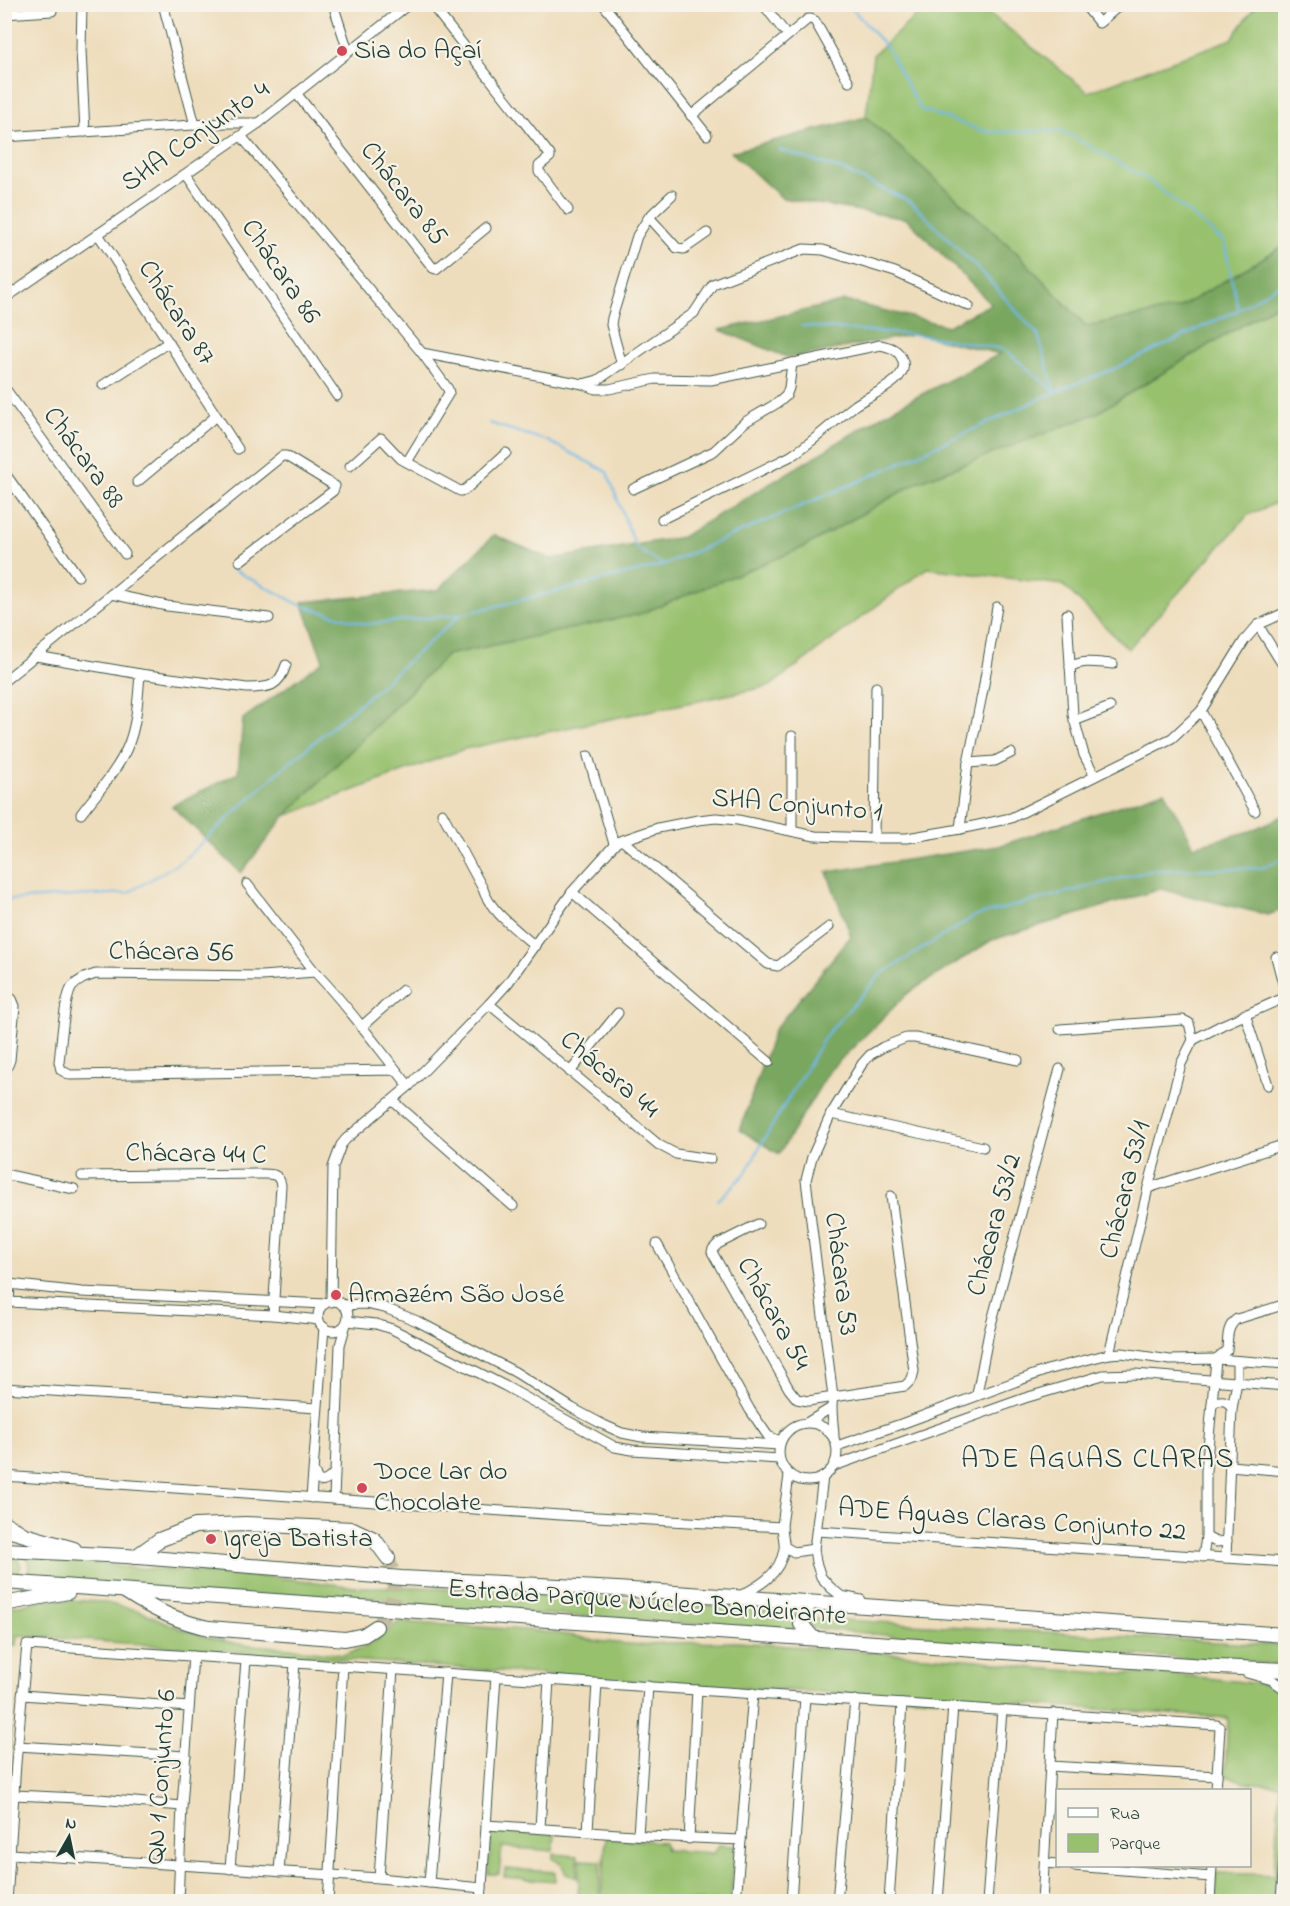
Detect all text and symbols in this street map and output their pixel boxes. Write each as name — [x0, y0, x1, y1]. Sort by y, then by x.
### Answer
place label: Sia do Açaí — [354, 32, 482, 71]
marker: Sia do Açaí — [335, 44, 349, 58]
street label: SHA Conjunto 4 — [114, 71, 278, 203]
street label: Chácara 85 — [350, 133, 456, 255]
street label: Chácara 86 — [230, 212, 330, 333]
street label: Chácara 87 — [127, 253, 225, 373]
street label: Chácara 88 — [33, 399, 133, 517]
street label: SHA Conjunto 1 — [710, 779, 884, 833]
street label: Chácara 56 — [108, 932, 234, 974]
street label: Chácara 44 — [551, 1022, 667, 1128]
street label: Chácara 53/1 — [1090, 1117, 1162, 1263]
street label: Chácara 44 C — [125, 1134, 267, 1176]
street label: Chácara 53/2 — [957, 1149, 1033, 1301]
street label: Chácara 53 — [813, 1210, 867, 1338]
street label: Chácara 54 — [726, 1250, 820, 1378]
place label: Armazém São José — [348, 1276, 565, 1315]
marker: Armazém São José — [329, 1288, 343, 1302]
district label: ADE AGUAS CLARAS — [961, 1440, 1235, 1481]
place label: Doce Lar do Chocolate — [373, 1453, 508, 1523]
marker: Doce Lar do Chocolate — [355, 1481, 369, 1495]
street label: ADE Águas Claras Conjunto 22 — [837, 1489, 1187, 1553]
place label: Igreja Batista — [223, 1520, 373, 1559]
marker: Igreja Batista — [204, 1532, 218, 1546]
street label: Estrada Parque Núcleo Bandeirante — [446, 1570, 849, 1636]
street label: QN 1 Conjunto 6 — [136, 1688, 188, 1866]
legend — [1056, 1789, 1251, 1867]
text: Rua — [1110, 1802, 1140, 1828]
north arrow — [39, 1807, 99, 1867]
text: N — [64, 1811, 78, 1837]
text: Parque — [1110, 1832, 1161, 1858]

